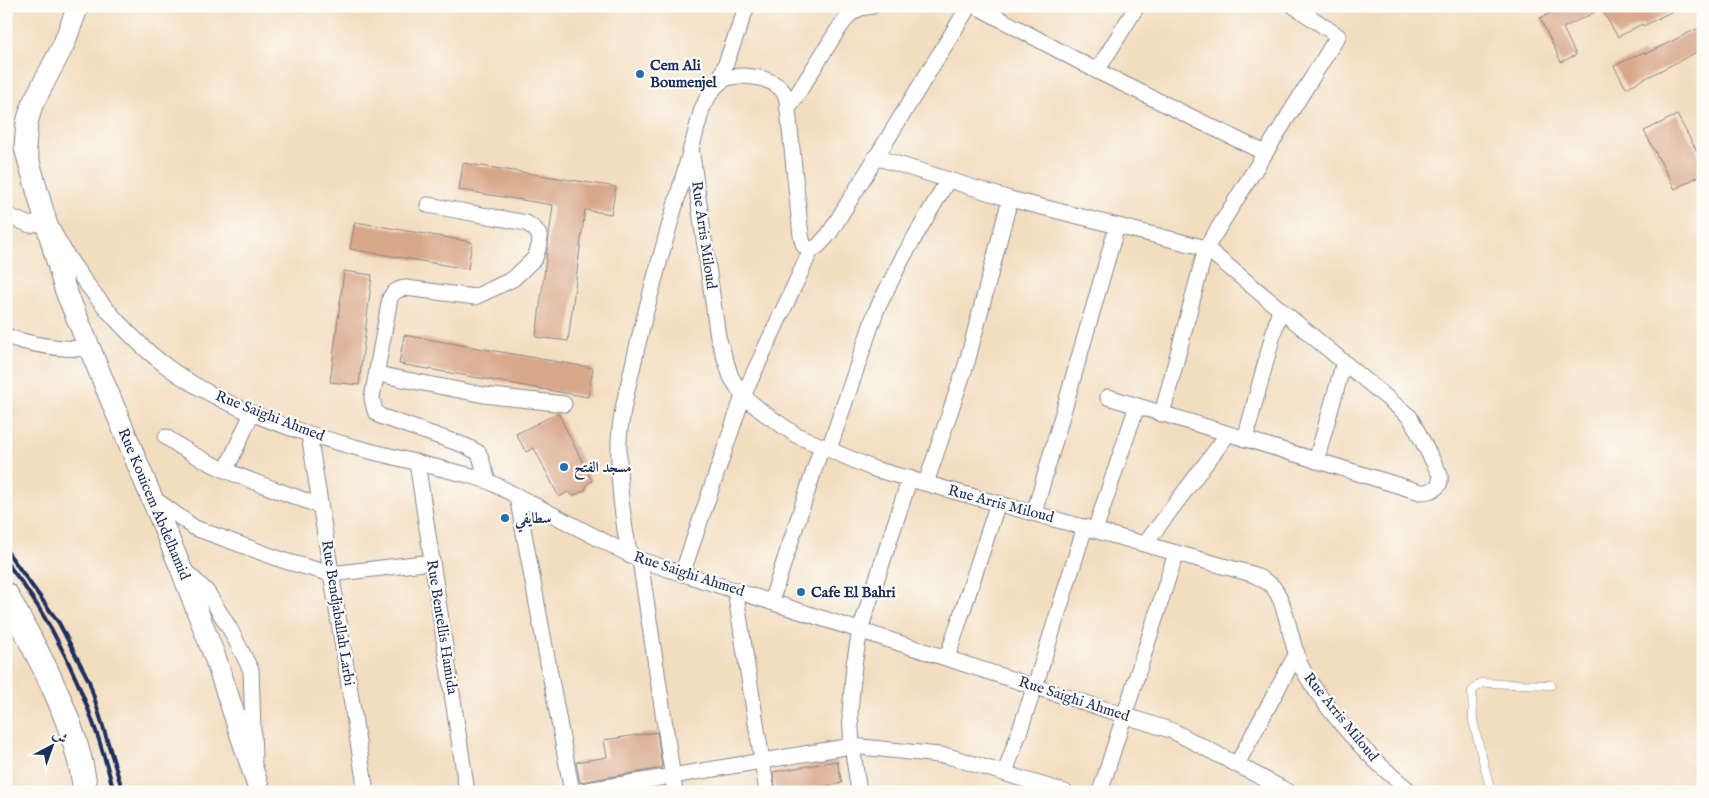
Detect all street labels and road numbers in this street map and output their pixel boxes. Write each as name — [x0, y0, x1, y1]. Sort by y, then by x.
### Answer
street label: Rue Arris Miloud — [687, 180, 721, 291]
street label: Rue Saighi Ahmed — [213, 386, 328, 446]
street label: Rue Kouicem Abdelhamid — [113, 425, 195, 584]
street label: Rue Arris Miloud — [946, 481, 1057, 528]
street label: Rue Bendjaballah Larbi — [317, 539, 359, 687]
street label: Rue Saighi Ahmed — [631, 547, 748, 601]
street label: Rue Bentellis Hamida — [422, 558, 462, 696]
street label: Rue Arris Miloud — [1299, 669, 1383, 766]
street label: Rue Saighi Ahmed — [1016, 672, 1133, 726]

